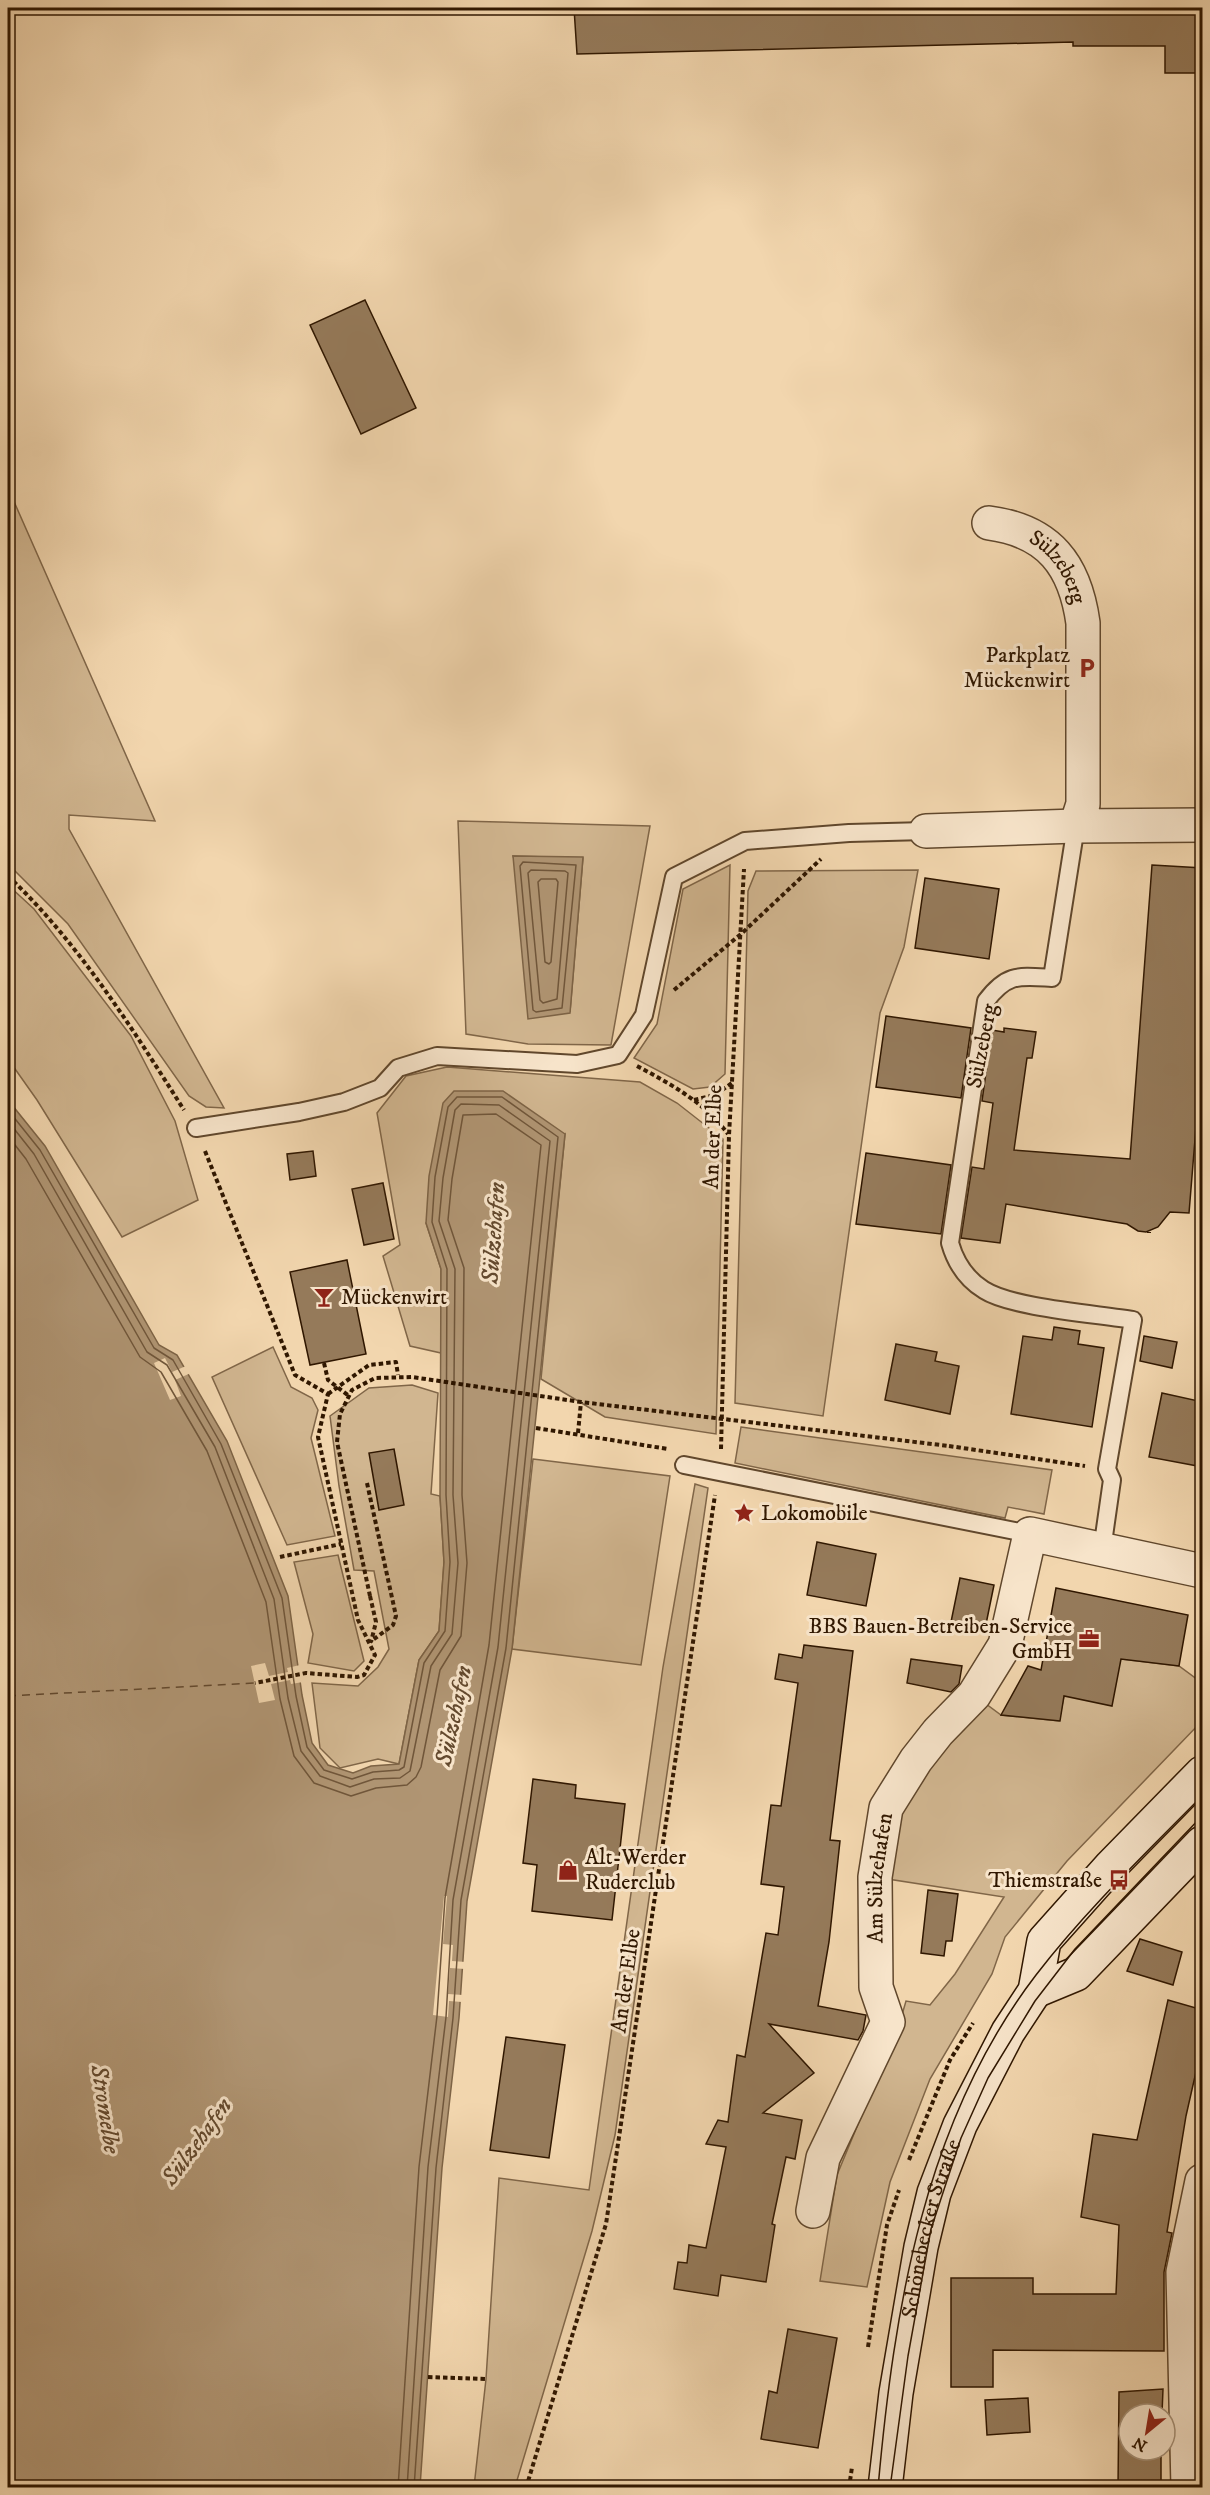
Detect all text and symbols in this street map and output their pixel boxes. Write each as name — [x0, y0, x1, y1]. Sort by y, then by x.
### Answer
street label: Sülzeberg — [1024, 524, 1092, 607]
place label: Parkplatz Mückenwirt — [964, 642, 1070, 694]
parking icon: Parkplatz Mückenwirt — [1075, 656, 1099, 680]
street label: Sülzeberg — [961, 1001, 1003, 1091]
street label: An der Elbe — [698, 1084, 728, 1190]
water label: Sülzehafen — [475, 1181, 513, 1286]
place label: Mückenwirt — [341, 1284, 447, 1311]
bar icon: Mückenwirt — [312, 1285, 336, 1309]
place label: Lokomobile — [761, 1500, 868, 1527]
place icon: Lokomobile — [732, 1501, 756, 1525]
place label: BBS Bauen-Betreiben-Service GmbH — [809, 1613, 1072, 1665]
office icon: BBS Bauen-Betreiben-Service GmbH — [1077, 1627, 1101, 1651]
water label: Sülzehafen — [429, 1663, 479, 1770]
street label: Am Sülzehafen — [861, 1810, 899, 1943]
place label: Alt-Werder Ruderclub — [585, 1844, 687, 1896]
shop icon: Alt-Werder Ruderclub — [556, 1858, 580, 1882]
place label: Thiemstraße — [988, 1867, 1102, 1894]
bus stop icon: Thiemstraße — [1107, 1868, 1131, 1892]
street label: An der Elbe — [605, 1927, 647, 2035]
water label: Stromelbe — [83, 2062, 127, 2156]
water label: Sülzehafen — [154, 2092, 239, 2193]
street label: Schönebecker Straße — [896, 2135, 967, 2320]
north arrow — [1117, 2402, 1177, 2462]
text: N — [1129, 2432, 1151, 2456]

